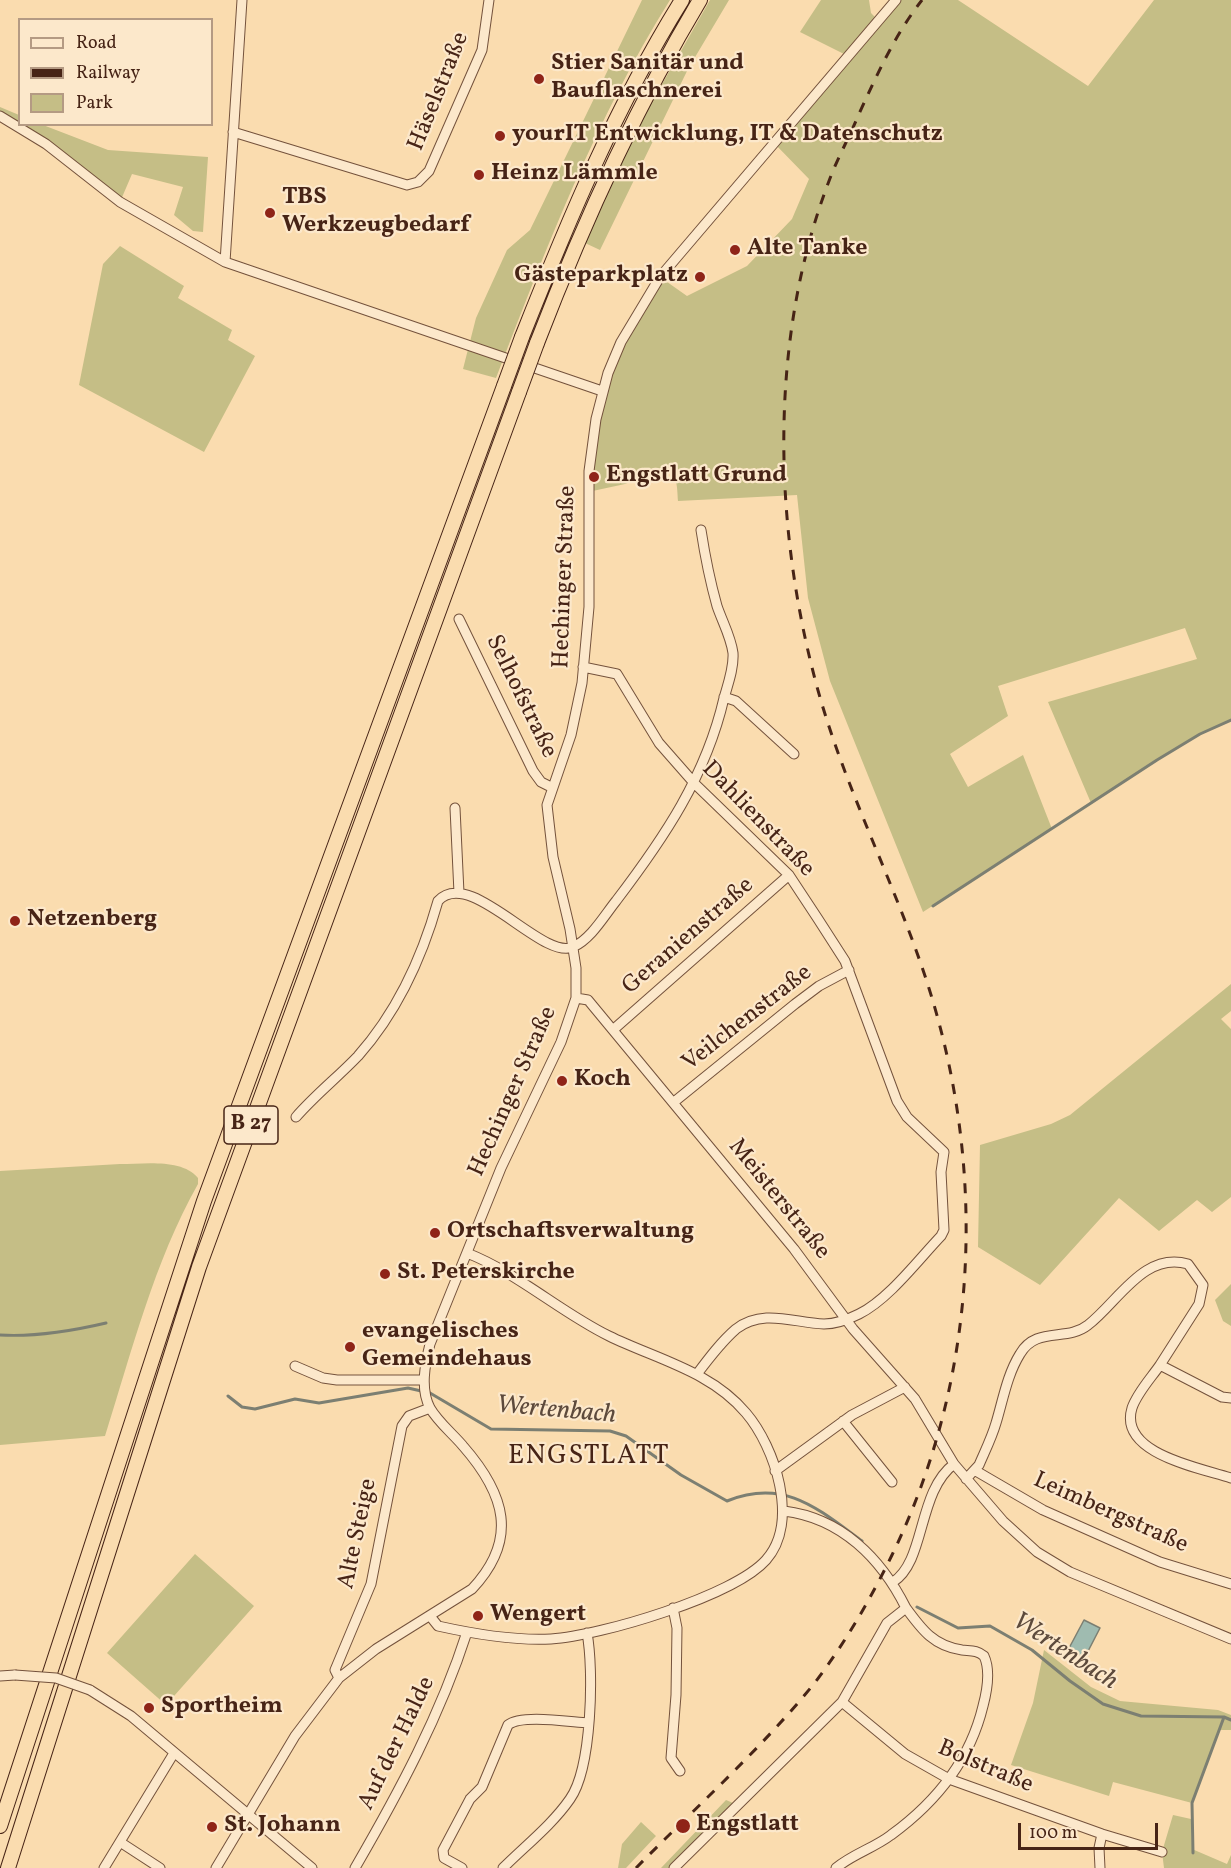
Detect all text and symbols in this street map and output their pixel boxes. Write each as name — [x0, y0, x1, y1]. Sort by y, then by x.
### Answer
legend — [18, 18, 213, 126]
street label: Häselstraße — [403, 29, 477, 155]
text: Road — [76, 31, 117, 56]
place label: Stier Sanitär und Bauflaschnerei — [551, 51, 744, 107]
text: Railway — [76, 61, 140, 86]
marker: Stier Sanitär und Bauflaschnerei — [532, 72, 546, 86]
text: Park — [76, 91, 113, 116]
place label: yourIT Entwicklung, IT & Datenschutz — [512, 122, 943, 150]
marker: yourIT Entwicklung, IT & Datenschutz — [493, 129, 507, 143]
place label: Heinz Lämmle — [491, 161, 658, 189]
marker: Heinz Lämmle — [472, 168, 486, 182]
place label: TBS Werkzeugbedarf — [282, 185, 470, 241]
marker: TBS Werkzeugbedarf — [263, 206, 277, 220]
place label: Alte Tanke — [747, 236, 868, 264]
marker: Alte Tanke — [728, 243, 742, 257]
place label: Gästeparkplatz — [514, 263, 688, 291]
marker: Gästeparkplatz — [693, 270, 707, 284]
place label: Engstlatt Grund — [606, 463, 787, 491]
marker: Engstlatt Grund — [587, 470, 601, 484]
street label: Hechinger Straße — [548, 485, 584, 669]
street label: Selhofstraße — [478, 631, 562, 763]
street label: Dahlienstraße — [694, 756, 820, 884]
street label: Geranienstraße — [617, 872, 761, 1002]
place label: Netzenberg — [27, 907, 157, 935]
marker: Netzenberg — [8, 914, 22, 928]
street label: Veilchenstraße — [677, 959, 819, 1079]
street label: Hechinger Straße — [464, 1002, 564, 1182]
place label: Koch — [574, 1067, 631, 1095]
marker: Koch — [555, 1074, 569, 1088]
road number: B 27 — [224, 1106, 278, 1144]
street label: Meisterstraße — [721, 1134, 835, 1266]
place label: Ortschaftsverwaltung — [447, 1219, 694, 1247]
marker: Ortschaftsverwaltung — [428, 1226, 442, 1240]
place label: St. Peterskirche — [397, 1260, 575, 1288]
marker: St. Peterskirche — [378, 1267, 392, 1281]
place label: evangelisches Gemeindehaus — [362, 1319, 532, 1375]
marker: evangelisches Gemeindehaus — [343, 1340, 357, 1354]
water label: Wertenbach — [495, 1391, 617, 1433]
district label: ENGSTLATT — [508, 1442, 670, 1474]
street label: Leimbergstraße — [1028, 1467, 1192, 1561]
street label: Alte Steige — [333, 1476, 385, 1592]
place label: Wengert — [490, 1602, 586, 1630]
water label: Wertenbach — [1005, 1607, 1123, 1699]
marker: Wengert — [471, 1609, 485, 1623]
street label: Auf der Halde — [353, 1673, 443, 1815]
place label: Sportheim — [161, 1694, 283, 1722]
marker: Sportheim — [142, 1701, 156, 1715]
street label: Bolstraße — [933, 1735, 1037, 1801]
scale bar — [1021, 1811, 1160, 1849]
place label: Engstlatt — [696, 1812, 799, 1840]
place label: St. Johann — [224, 1813, 341, 1841]
marker: Engstlatt — [674, 1817, 692, 1835]
marker: St. Johann — [205, 1820, 219, 1834]
text: 100 m — [1029, 1821, 1078, 1846]

